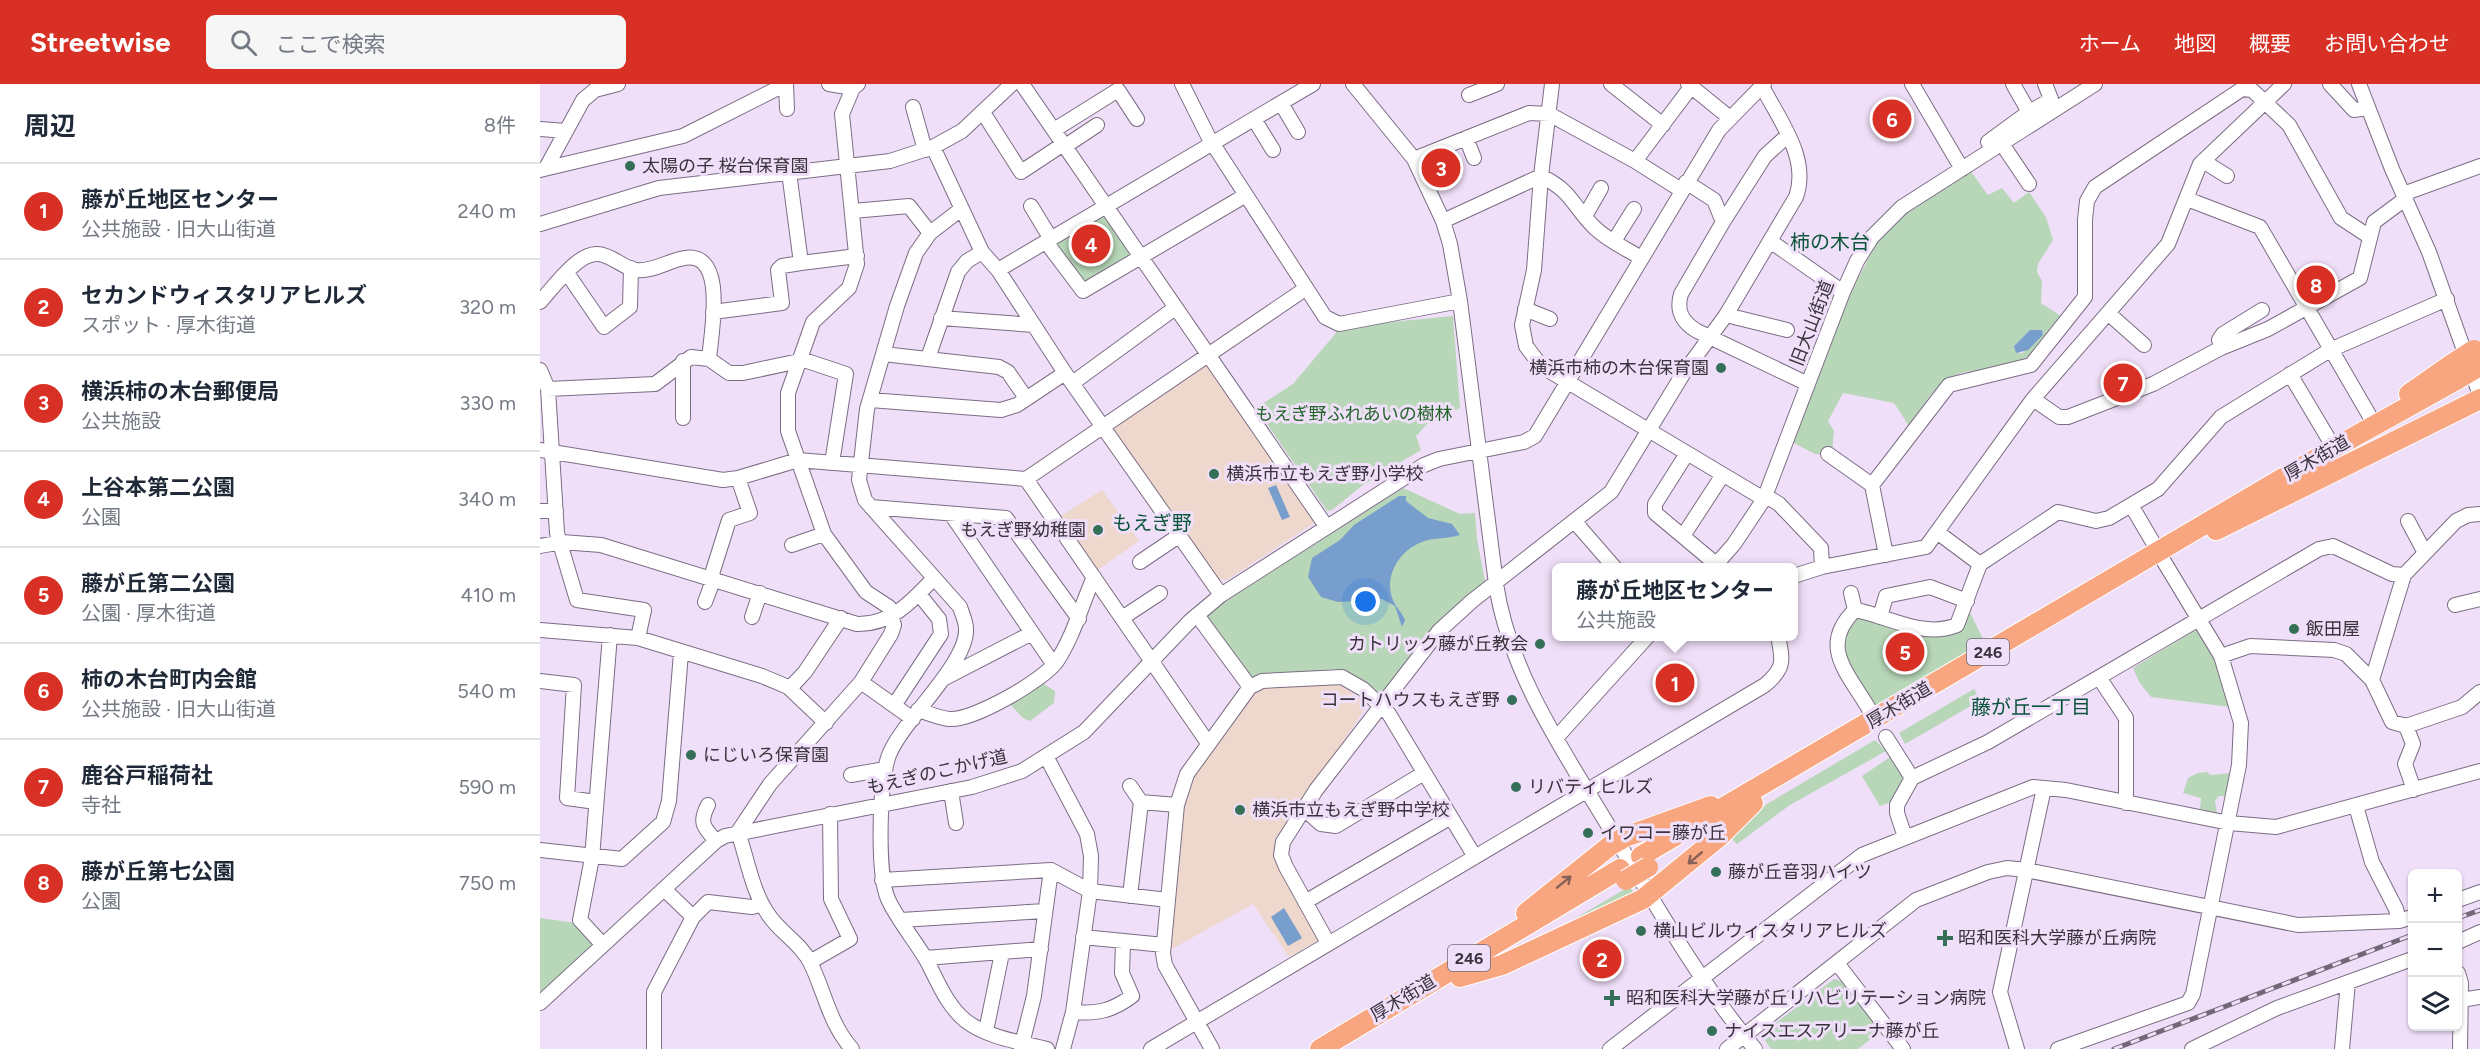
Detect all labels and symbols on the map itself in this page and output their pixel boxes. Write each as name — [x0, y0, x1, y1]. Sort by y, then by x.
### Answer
pin: 6 — [1872, 96, 1912, 141]
pin: 3 — [1422, 146, 1460, 190]
place label: 太陽の子 桜台保育園 — [642, 155, 808, 177]
marker: 太陽の子 桜台保育園 — [623, 159, 637, 173]
pin: 4 — [1072, 222, 1110, 266]
district label: 柿の木台 — [1790, 230, 1870, 254]
pin: 8 — [2296, 262, 2336, 308]
street label: 旧大山街道 — [1786, 277, 1838, 369]
place label: 横浜市柿の木台保育園 — [1529, 357, 1709, 379]
pin: 7 — [2104, 360, 2142, 406]
marker: 横浜市柿の木台保育園 — [1714, 361, 1728, 375]
park label: もえぎ野ふれあいの樹林 — [1255, 403, 1453, 425]
street label: 厚木街道 — [2280, 430, 2354, 486]
place label: 横浜市立もえぎ野小学校 — [1226, 463, 1423, 485]
marker: 横浜市立もえぎ野小学校 — [1207, 467, 1221, 481]
district label: もえぎ野 — [1112, 511, 1192, 535]
place label: もえぎ野幼稚園 — [961, 519, 1086, 541]
marker: もえぎ野幼稚園 — [1091, 523, 1105, 537]
your location — [1351, 587, 1380, 616]
place label: 飯田屋 — [2306, 618, 2360, 640]
marker: 飯田屋 — [2287, 622, 2301, 636]
pin: 5 — [1886, 630, 1924, 674]
place label: カトリック藤が丘教会 — [1348, 633, 1528, 655]
marker: カトリック藤が丘教会 — [1533, 637, 1547, 651]
road number: 246 — [1967, 639, 2009, 665]
pin: 1 — [1656, 660, 1694, 706]
street label: 厚木街道 — [1862, 677, 1936, 733]
place label: コートハウスもえぎ野 — [1321, 689, 1500, 711]
marker: コートハウスもえぎ野 — [1505, 693, 1519, 707]
district label: 藤が丘一丁目 — [1971, 695, 2091, 719]
place label: にじいろ保育園 — [703, 744, 829, 766]
street label: もえぎのこかげ道 — [865, 745, 1009, 799]
marker: にじいろ保育園 — [684, 748, 698, 762]
place label: リバティヒルズ — [1528, 776, 1653, 798]
marker: リバティヒルズ — [1509, 780, 1523, 794]
place label: 横浜市立もえぎ野中学校 — [1252, 799, 1449, 821]
marker: 横浜市立もえぎ野中学校 — [1233, 803, 1247, 817]
place label: イワコー藤が丘 — [1600, 822, 1726, 844]
marker: イワコー藤が丘 — [1581, 826, 1595, 840]
one-way arrow — [1687, 851, 1703, 864]
place label: 藤が丘音羽ハイツ — [1728, 861, 1872, 883]
marker: 藤が丘音羽ハイツ — [1709, 865, 1723, 879]
one-way arrow — [1556, 875, 1572, 888]
place label: 横山ビルウィスタリアヒルズ — [1653, 920, 1887, 942]
marker: 横山ビルウィスタリアヒルズ — [1634, 924, 1648, 938]
place label: 昭和医科大学藤が丘病院 — [1958, 927, 2156, 949]
marker: 昭和医科大学藤が丘病院 — [1936, 929, 1954, 947]
pin: 2 — [1582, 936, 1622, 982]
road number: 246 — [1448, 945, 1490, 971]
street label: 厚木街道 — [1366, 970, 1440, 1026]
place label: 昭和医科大学藤が丘リハビリテーション病院 — [1626, 987, 1986, 1009]
marker: 昭和医科大学藤が丘リハビリテーション病院 — [1603, 989, 1621, 1007]
place label: ナイスエスアリーナ藤が丘 — [1724, 1020, 1939, 1042]
marker: ナイスエスアリーナ藤が丘 — [1705, 1024, 1719, 1038]

